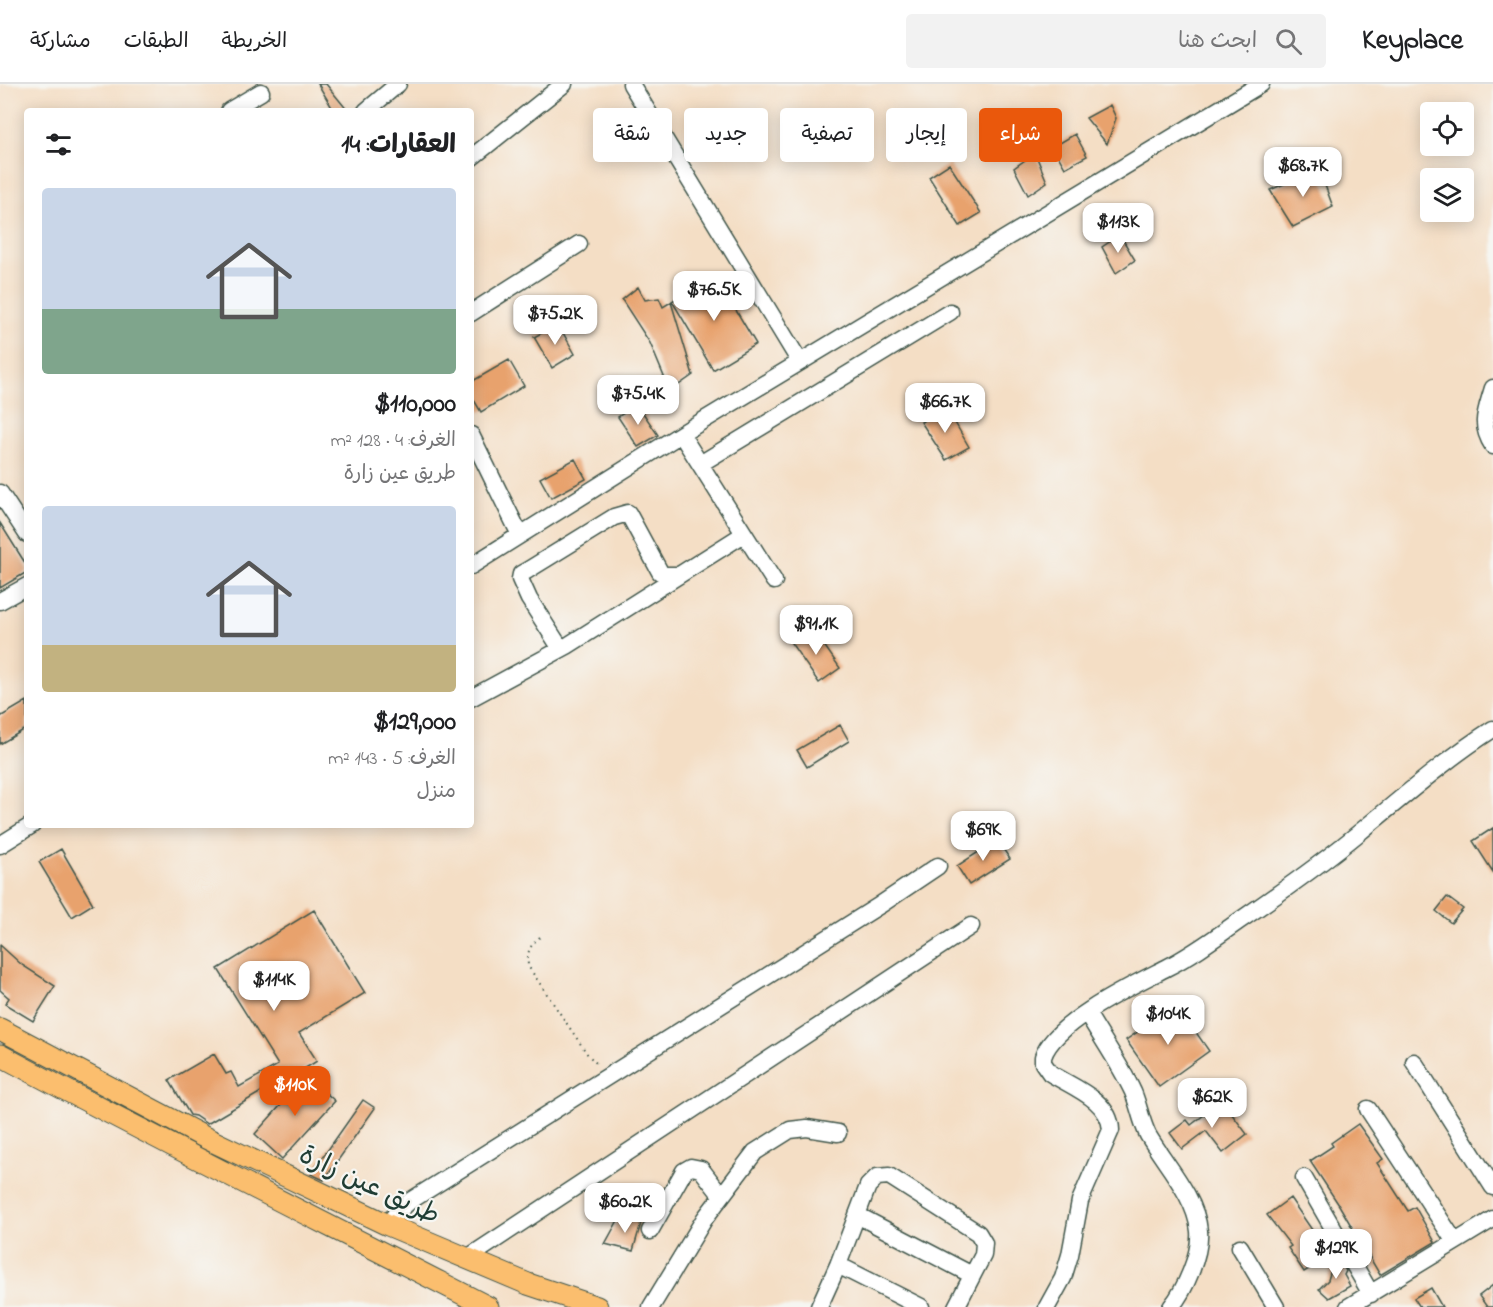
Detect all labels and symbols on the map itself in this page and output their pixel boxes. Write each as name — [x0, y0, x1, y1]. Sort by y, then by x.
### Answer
pin: $68.7K — [1254, 147, 1352, 198]
pin: $113K — [1076, 203, 1160, 254]
pin: $76.5K — [665, 271, 763, 322]
pin: $75.2K — [506, 295, 604, 346]
pin: $75.4K — [589, 375, 687, 426]
pin: $66.7K — [896, 383, 994, 434]
pin: $91.1K — [767, 605, 865, 656]
pin: $69K — [947, 811, 1019, 862]
pin: $114K — [232, 961, 316, 1012]
pin: $104K — [1126, 995, 1210, 1046]
pin: $110K — [253, 1066, 337, 1117]
pin: $62K — [1176, 1078, 1248, 1129]
street label: طريق عين زارة — [292, 1137, 446, 1236]
pin: $60.2K — [576, 1183, 674, 1234]
pin: $129K — [1294, 1229, 1378, 1280]

